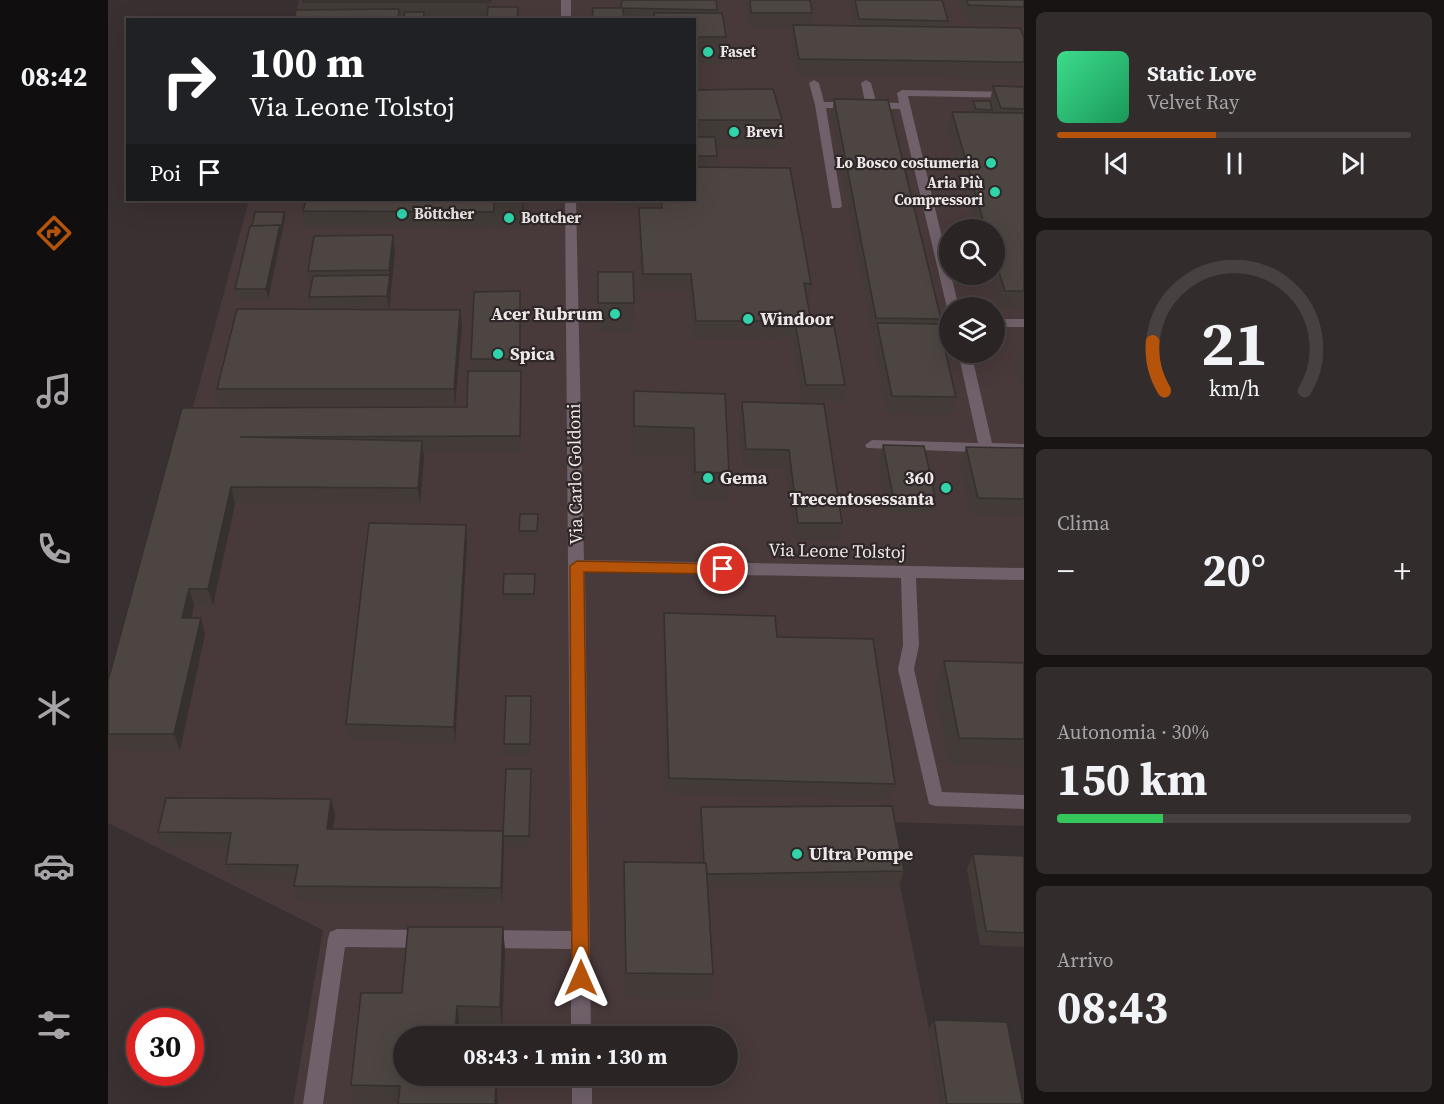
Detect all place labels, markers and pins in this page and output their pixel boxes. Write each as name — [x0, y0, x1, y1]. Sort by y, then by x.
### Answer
place label: Faset — [720, 41, 756, 62]
marker: Faset — [701, 45, 715, 59]
place label: Brevi — [746, 121, 783, 142]
marker: Brevi — [727, 125, 741, 139]
place label: Lo Bosco costumeria — [836, 152, 980, 173]
marker: Lo Bosco costumeria — [984, 156, 998, 170]
place label: Aria Più Compressori — [894, 172, 983, 210]
marker: Aria Più Compressori — [988, 185, 1002, 199]
place label: Böttcher — [414, 203, 474, 224]
marker: Böttcher — [395, 207, 409, 221]
place label: Bottcher — [521, 207, 581, 228]
marker: Bottcher — [502, 211, 516, 225]
place label: Acer Rubrum — [491, 301, 603, 326]
place label: Windoor — [760, 306, 834, 331]
marker: Acer Rubrum — [608, 307, 622, 321]
marker: Windoor — [741, 312, 755, 326]
place label: Spica — [510, 341, 555, 366]
marker: Spica — [491, 347, 505, 361]
place label: Gema — [720, 465, 768, 490]
place label: 360 Trecentosessanta — [789, 465, 934, 511]
marker: Gema — [701, 471, 715, 485]
marker: 360 Trecentosessanta — [939, 481, 953, 495]
pin — [697, 543, 748, 594]
place label: Ultra Pompe — [809, 841, 913, 866]
marker: Ultra Pompe — [790, 847, 804, 861]

